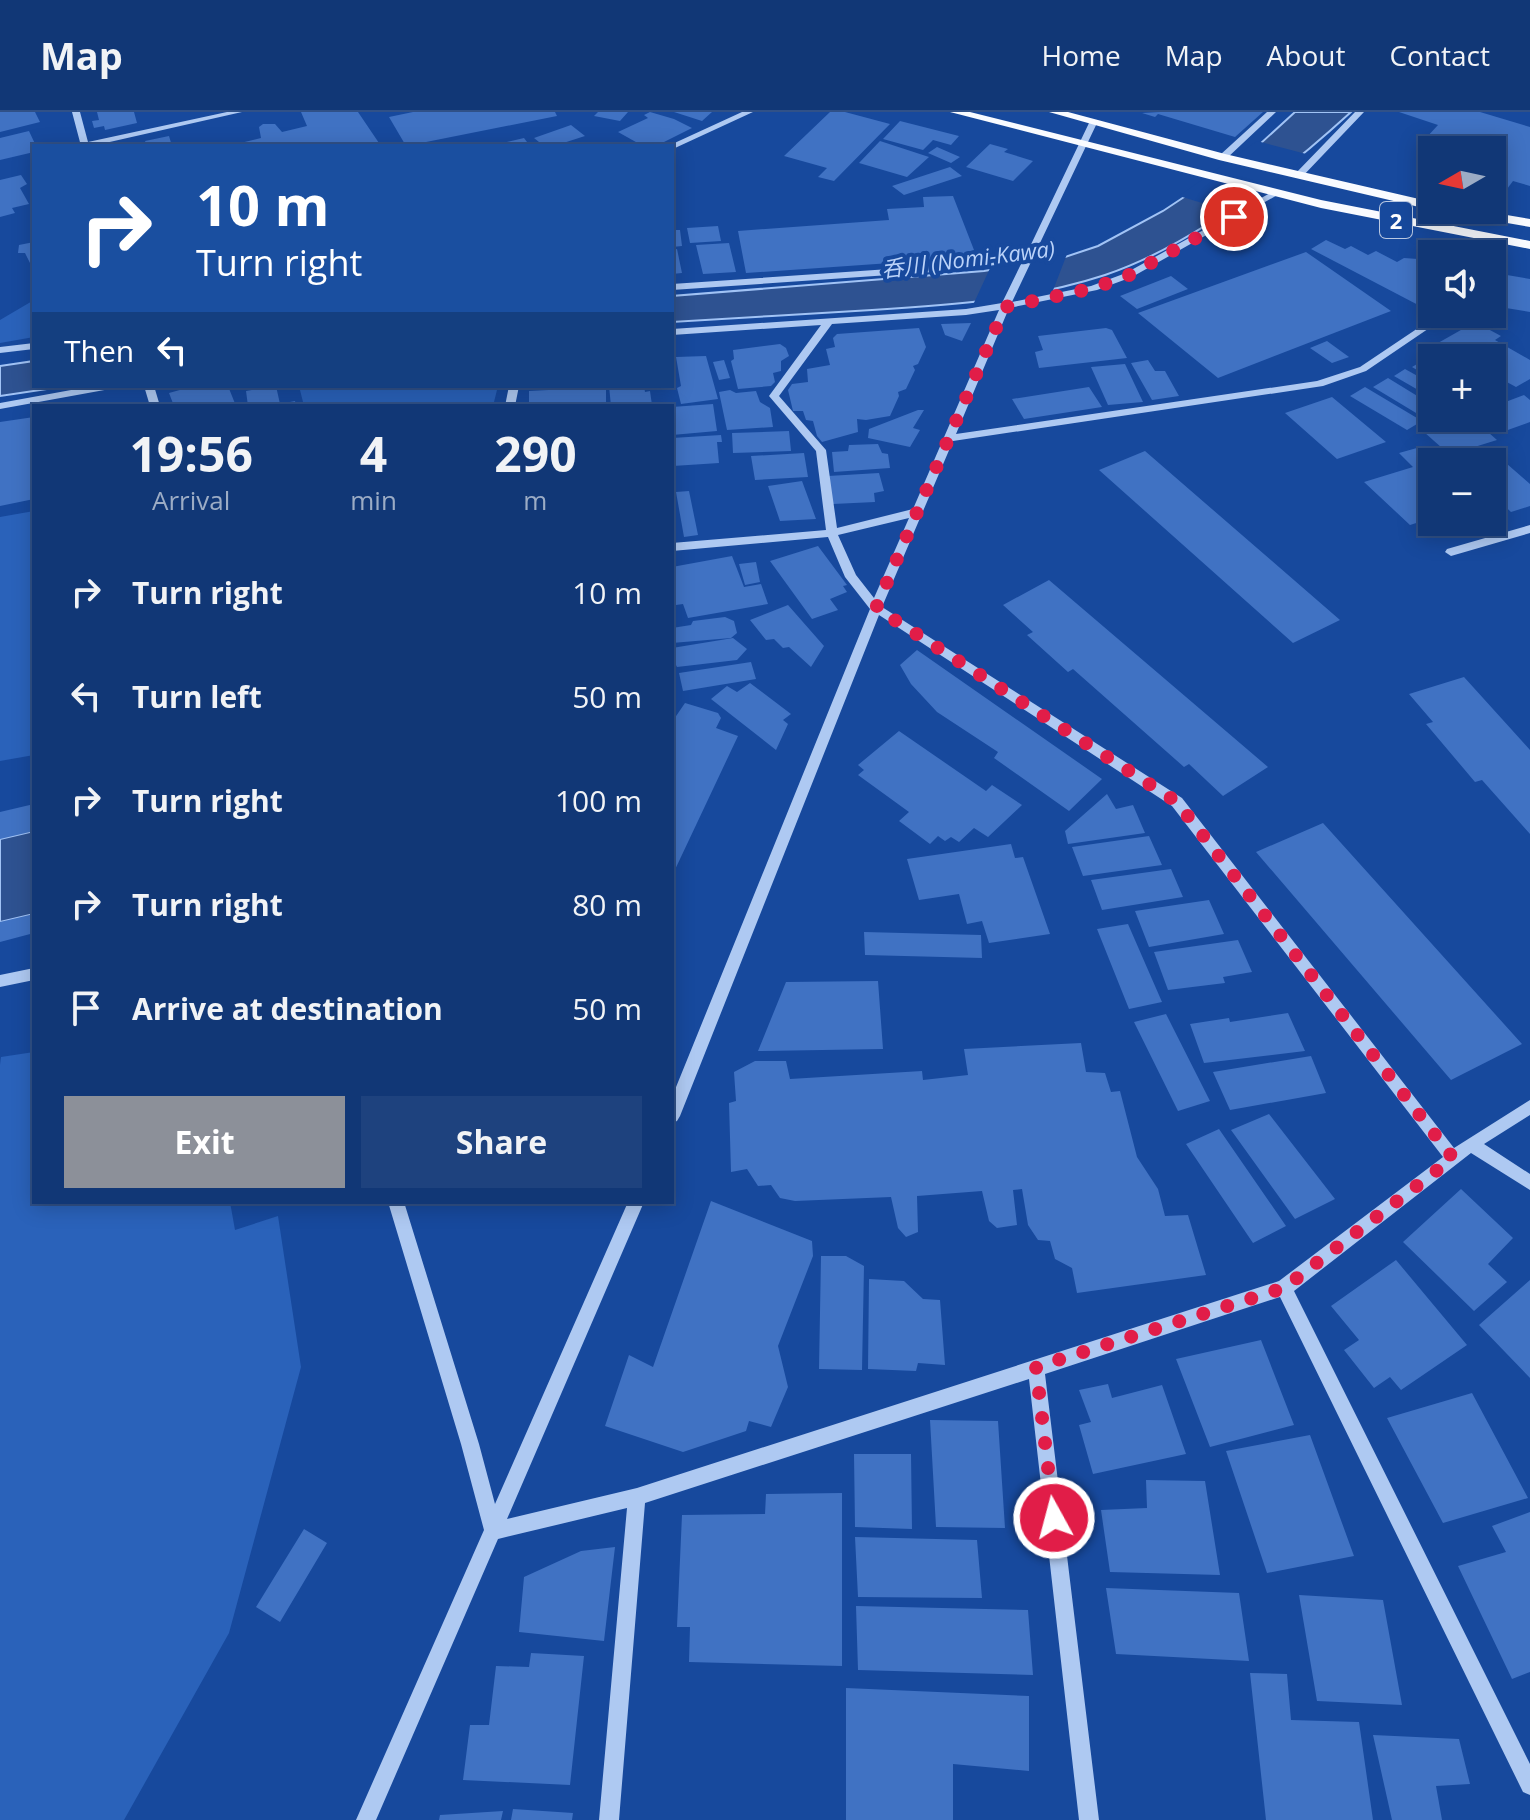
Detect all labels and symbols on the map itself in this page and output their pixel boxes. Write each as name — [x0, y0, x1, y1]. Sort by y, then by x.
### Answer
north arrow — [1418, 136, 1506, 224]
pin — [1200, 183, 1268, 251]
road number: 2 — [1380, 202, 1412, 238]
water label: 呑川 (Nomi-Kawa) — [879, 232, 1057, 284]
position arrow — [1012, 1476, 1096, 1560]

